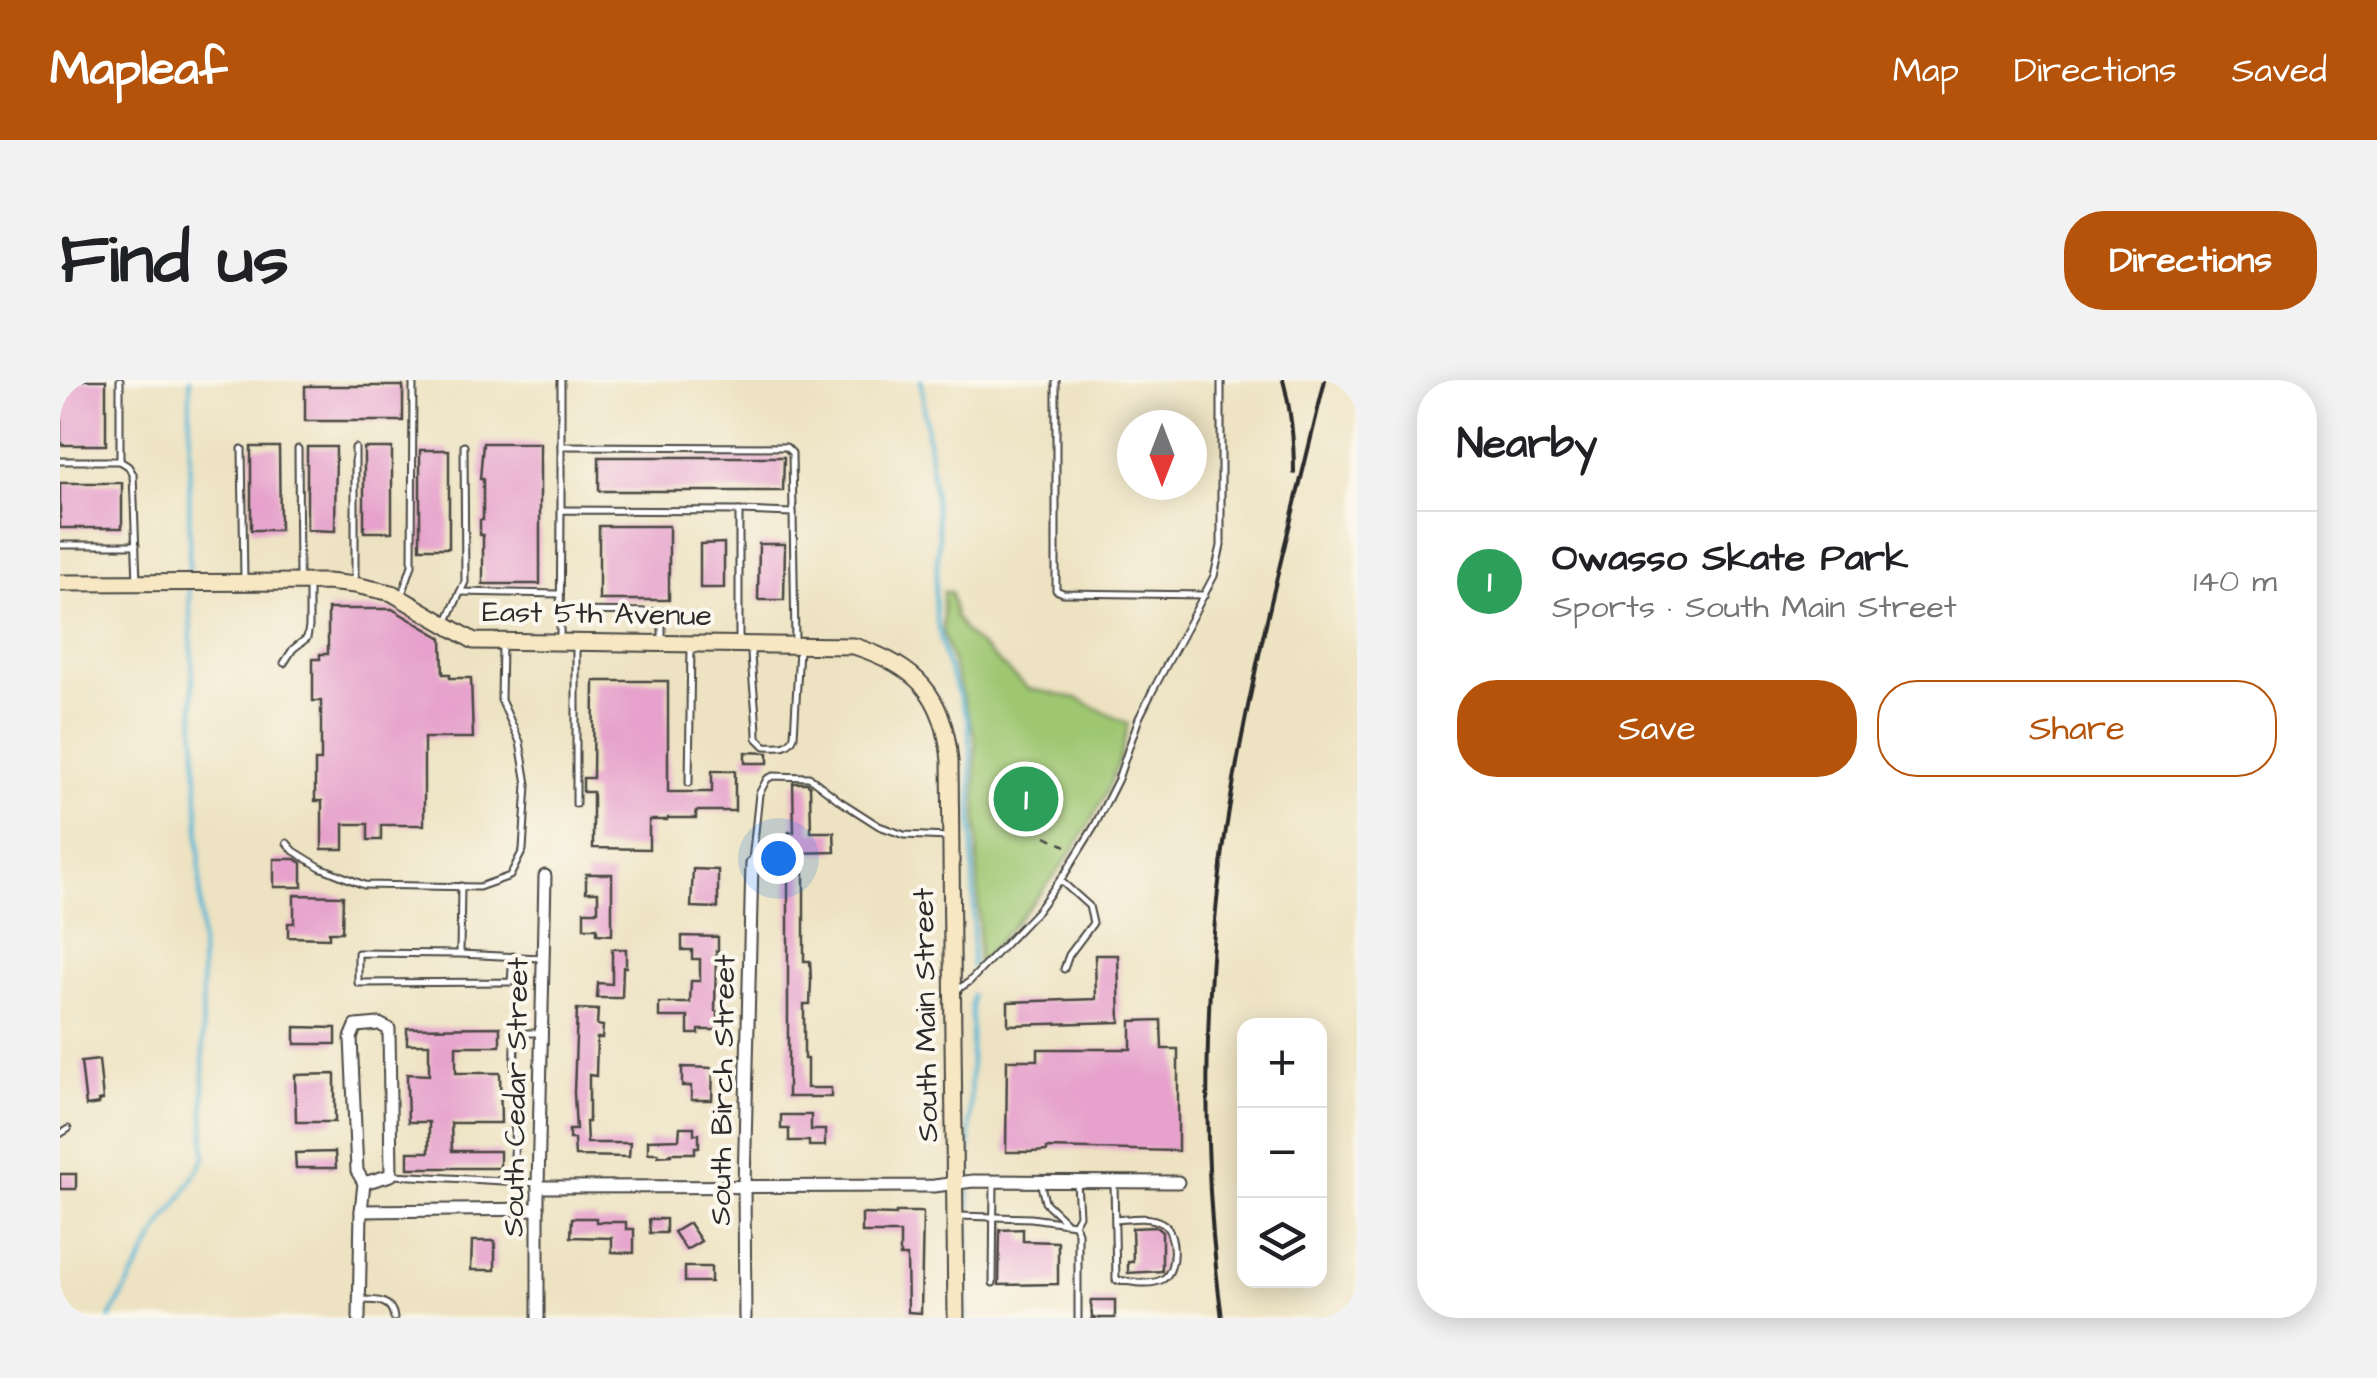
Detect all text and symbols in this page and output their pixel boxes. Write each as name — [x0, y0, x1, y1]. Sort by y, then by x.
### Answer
text: Mapleaf — [50, 37, 227, 103]
text: Map — [1893, 46, 1959, 95]
text: Directions — [2014, 46, 2177, 95]
text: Saved — [2232, 46, 2327, 95]
button: Directions — [2064, 211, 2317, 310]
text: Find us — [60, 212, 289, 309]
north arrow — [1117, 410, 1207, 500]
text: Nearby — [1457, 416, 1597, 474]
text: Owasso Skate Park — [1552, 533, 1908, 585]
text: 1 — [1487, 559, 1492, 604]
text: 140 m — [2193, 559, 2277, 604]
text: Sports · South Main Street — [1552, 585, 1957, 630]
street label: East 5th Avenue — [482, 591, 712, 637]
button: Save — [1457, 680, 1857, 777]
button: Share — [1877, 680, 2277, 777]
pin: 1 — [994, 762, 1058, 836]
your location — [753, 833, 804, 884]
street label: South Main Street — [903, 887, 949, 1143]
street label: South Birch Street — [700, 954, 746, 1226]
street label: South Cedar Street — [493, 957, 539, 1237]
map controls — [1237, 1018, 1327, 1288]
button: + — [1237, 1018, 1327, 1108]
button: − — [1237, 1108, 1327, 1198]
button: layers — [1237, 1198, 1327, 1288]

